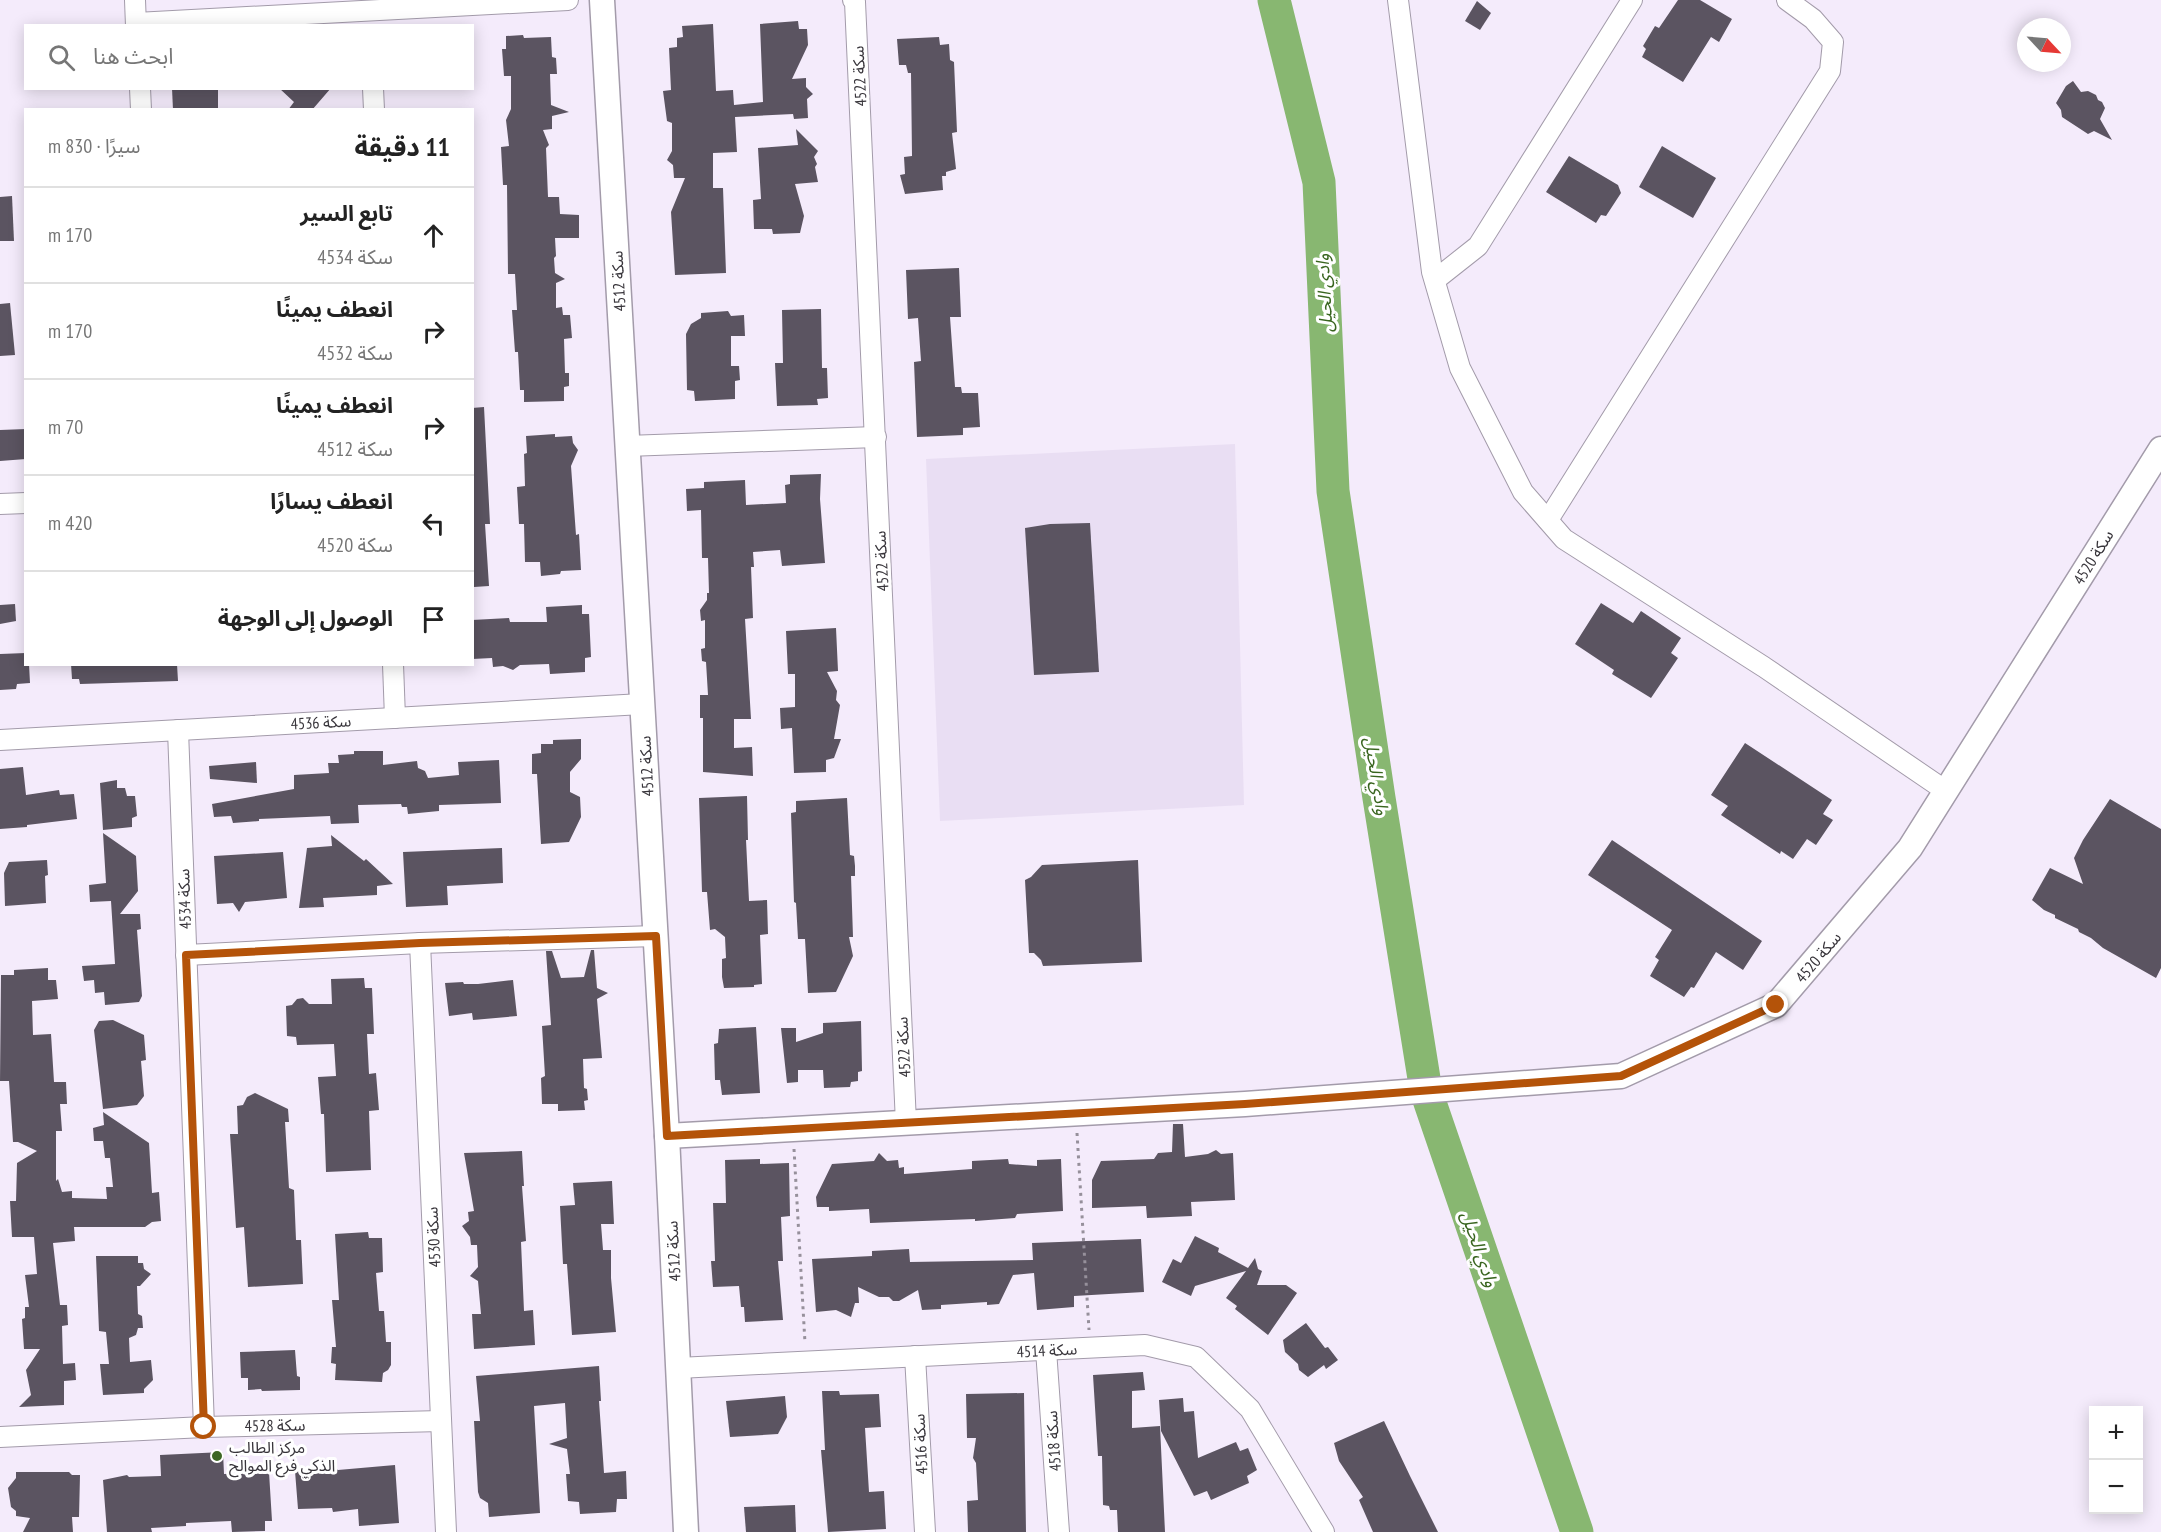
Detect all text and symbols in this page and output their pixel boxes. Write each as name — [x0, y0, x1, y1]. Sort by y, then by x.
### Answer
north arrow — [2017, 18, 2071, 72]
search box — [24, 24, 474, 90]
icon: search — [45, 41, 78, 74]
text: ابحث هنا — [93, 42, 173, 70]
street label: سكة 4522 — [847, 45, 871, 107]
text: 11 دقيقة — [354, 130, 450, 163]
text: سيرًا · 830 m — [48, 133, 140, 159]
text: تابع السير — [300, 199, 393, 227]
icon: ahead — [417, 219, 450, 252]
text: 170 m — [48, 222, 92, 248]
text: سكة 4534 — [317, 244, 393, 270]
street label: سكة 4512 — [606, 250, 630, 312]
water label: وادي الحيل — [1310, 253, 1341, 333]
text: انعطف يمينًا — [276, 295, 393, 323]
icon: right — [417, 315, 450, 348]
text: 170 m — [48, 318, 92, 344]
text: سكة 4532 — [317, 340, 393, 366]
text: انعطف يمينًا — [276, 391, 393, 419]
icon: right — [417, 411, 450, 444]
text: 70 m — [48, 414, 83, 440]
text: سكة 4512 — [317, 436, 393, 462]
text: انعطف يسارًا — [270, 487, 393, 515]
icon: left — [417, 507, 450, 540]
text: 420 m — [48, 510, 92, 536]
street label: سكة 4520 — [2068, 526, 2118, 588]
street label: سكة 4522 — [869, 530, 893, 592]
text: سكة 4520 — [317, 532, 393, 558]
icon: arrive — [417, 603, 450, 636]
text: الوصول إلى الوجهة — [218, 604, 393, 632]
street label: سكة 4536 — [290, 710, 352, 734]
street label: سكة 4512 — [634, 735, 658, 797]
water label: وادي الحيل — [1356, 735, 1395, 817]
street label: سكة 4534 — [173, 868, 195, 930]
street label: سكة 4520 — [1791, 927, 1845, 987]
route end — [1762, 991, 1788, 1017]
street label: سكة 4522 — [891, 1016, 915, 1078]
street label: سكة 4530 — [421, 1206, 445, 1268]
water label: وادي الحيل — [1453, 1208, 1504, 1291]
street label: سكة 4512 — [661, 1220, 685, 1282]
street label: سكة 4514 — [1016, 1338, 1078, 1362]
map controls — [2089, 1406, 2143, 1514]
button: + — [2089, 1406, 2143, 1460]
street label: سكة 4518 — [1041, 1410, 1065, 1472]
route start — [190, 1413, 216, 1439]
street label: سكة 4516 — [908, 1413, 932, 1475]
street label: سكة 4528 — [245, 1414, 305, 1436]
place label: مركز الطالب الذكي فرع الموالح — [229, 1437, 335, 1478]
marker: مركز الطالب الذكي فرع الموالح — [210, 1449, 224, 1463]
button: − — [2089, 1460, 2143, 1514]

